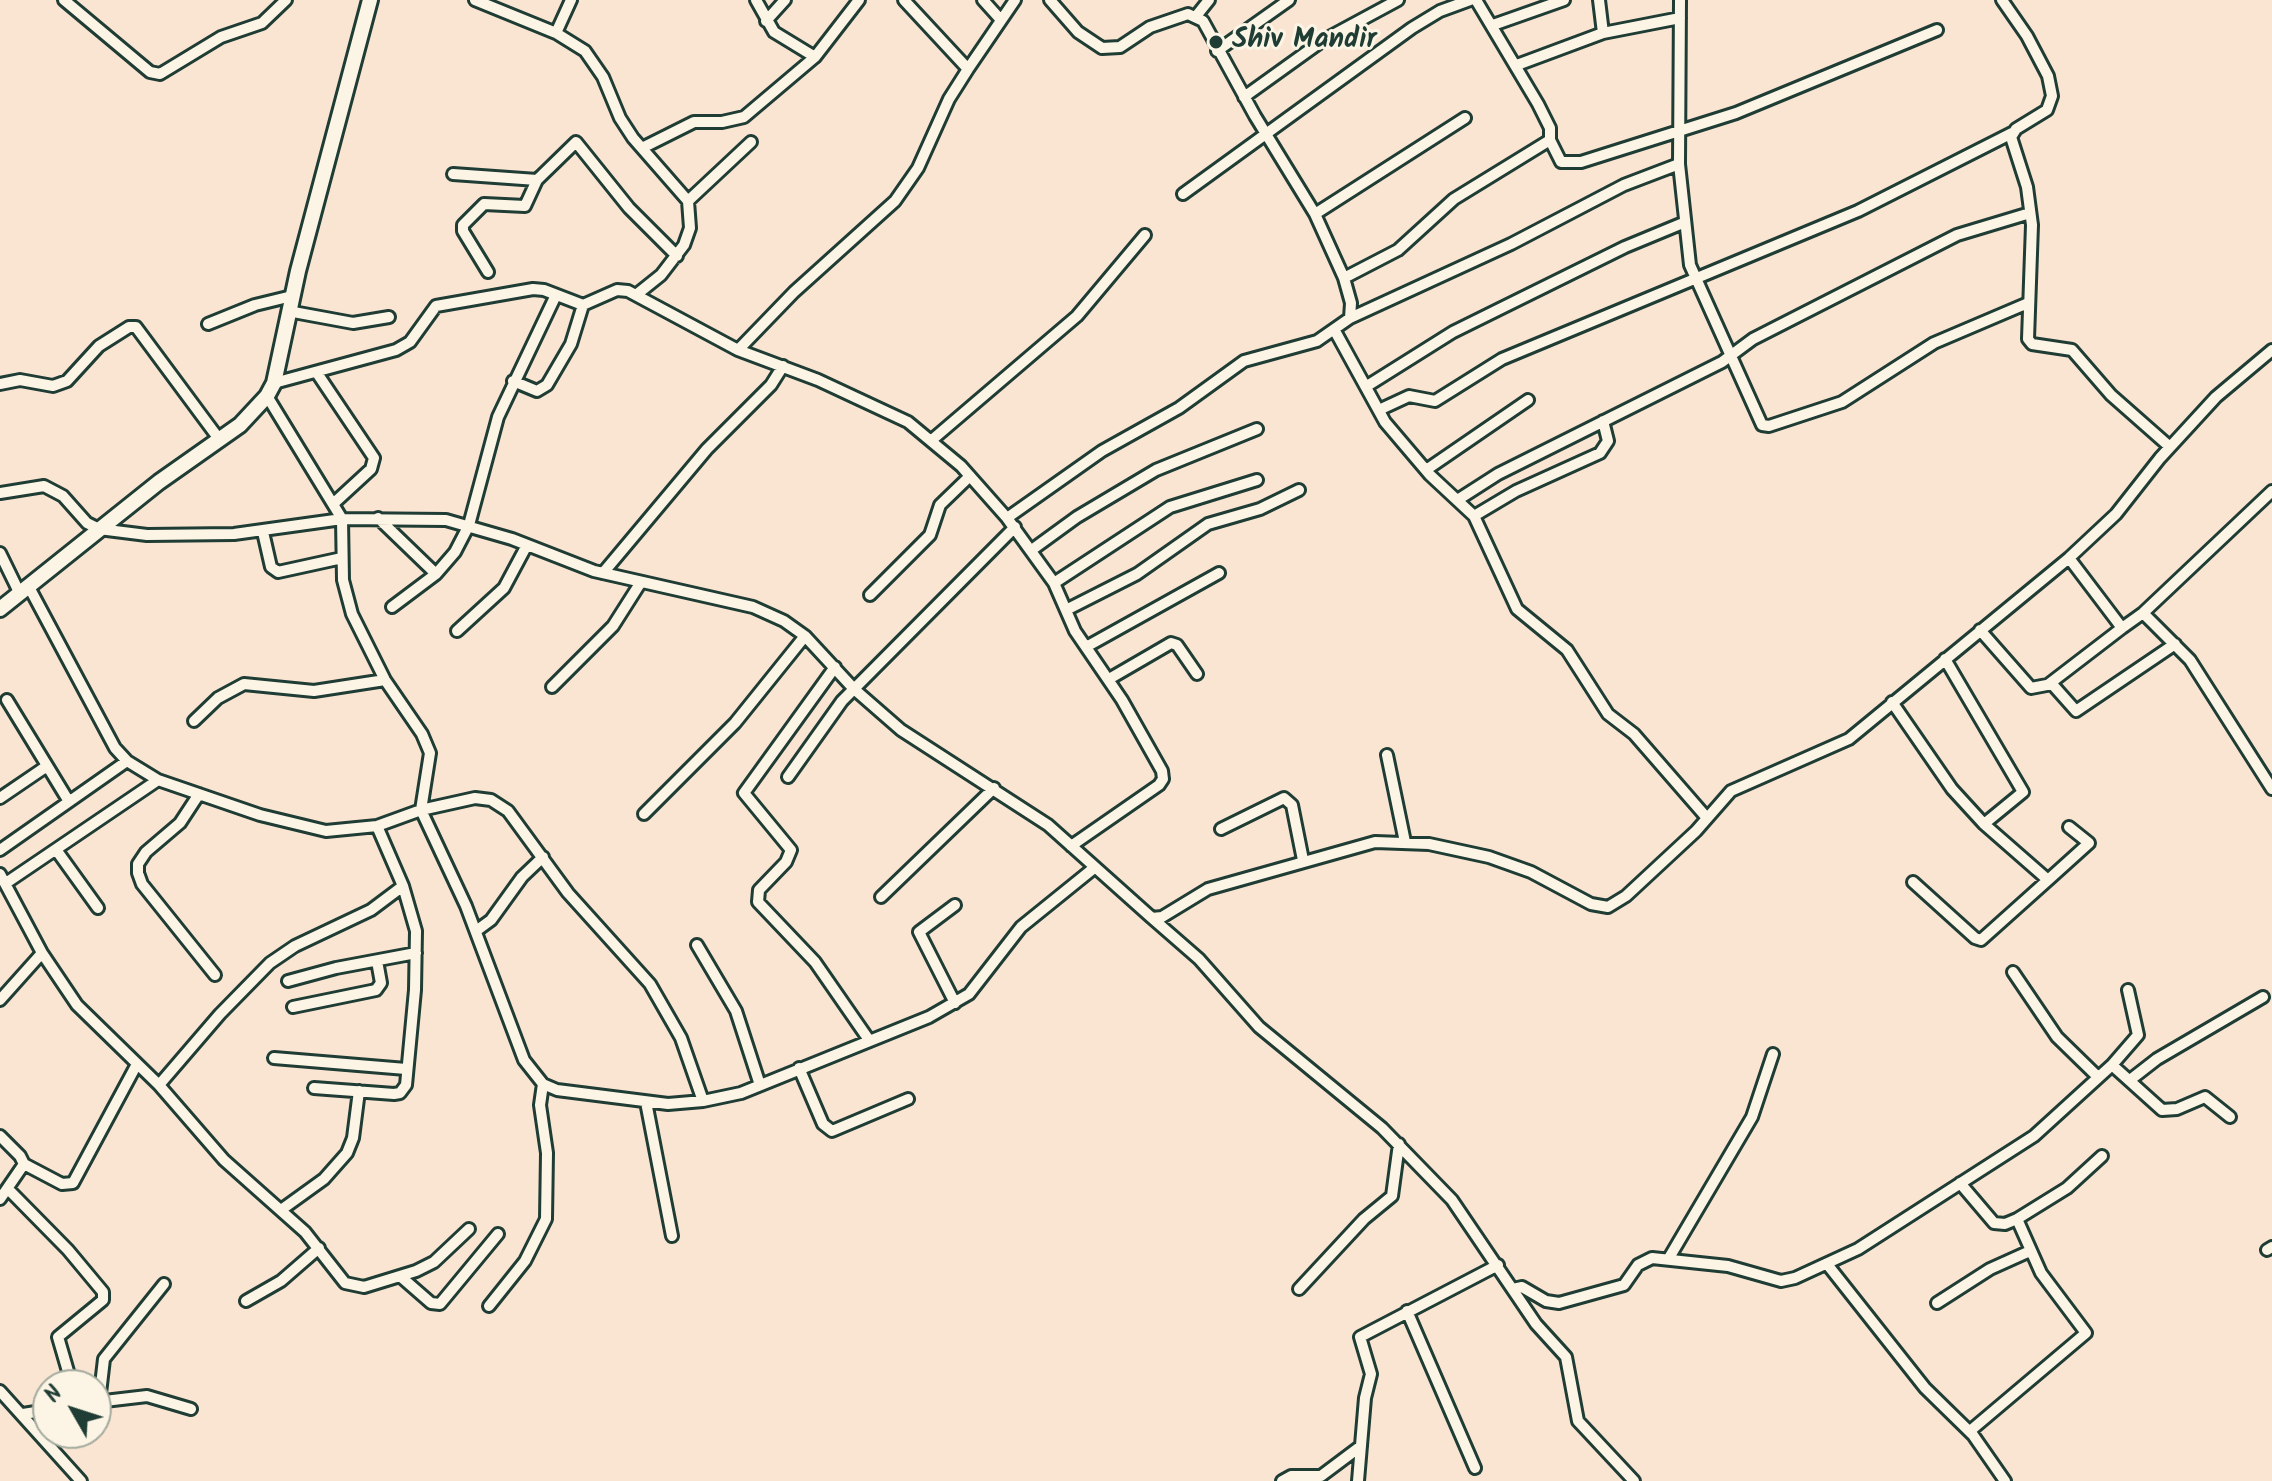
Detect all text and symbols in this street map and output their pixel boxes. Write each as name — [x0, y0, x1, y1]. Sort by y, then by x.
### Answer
place label: Shiv Mandir — [1232, 25, 1377, 59]
marker: Shiv Mandir — [1207, 33, 1225, 51]
north arrow — [32, 1369, 112, 1449]
text: N — [37, 1378, 72, 1411]

